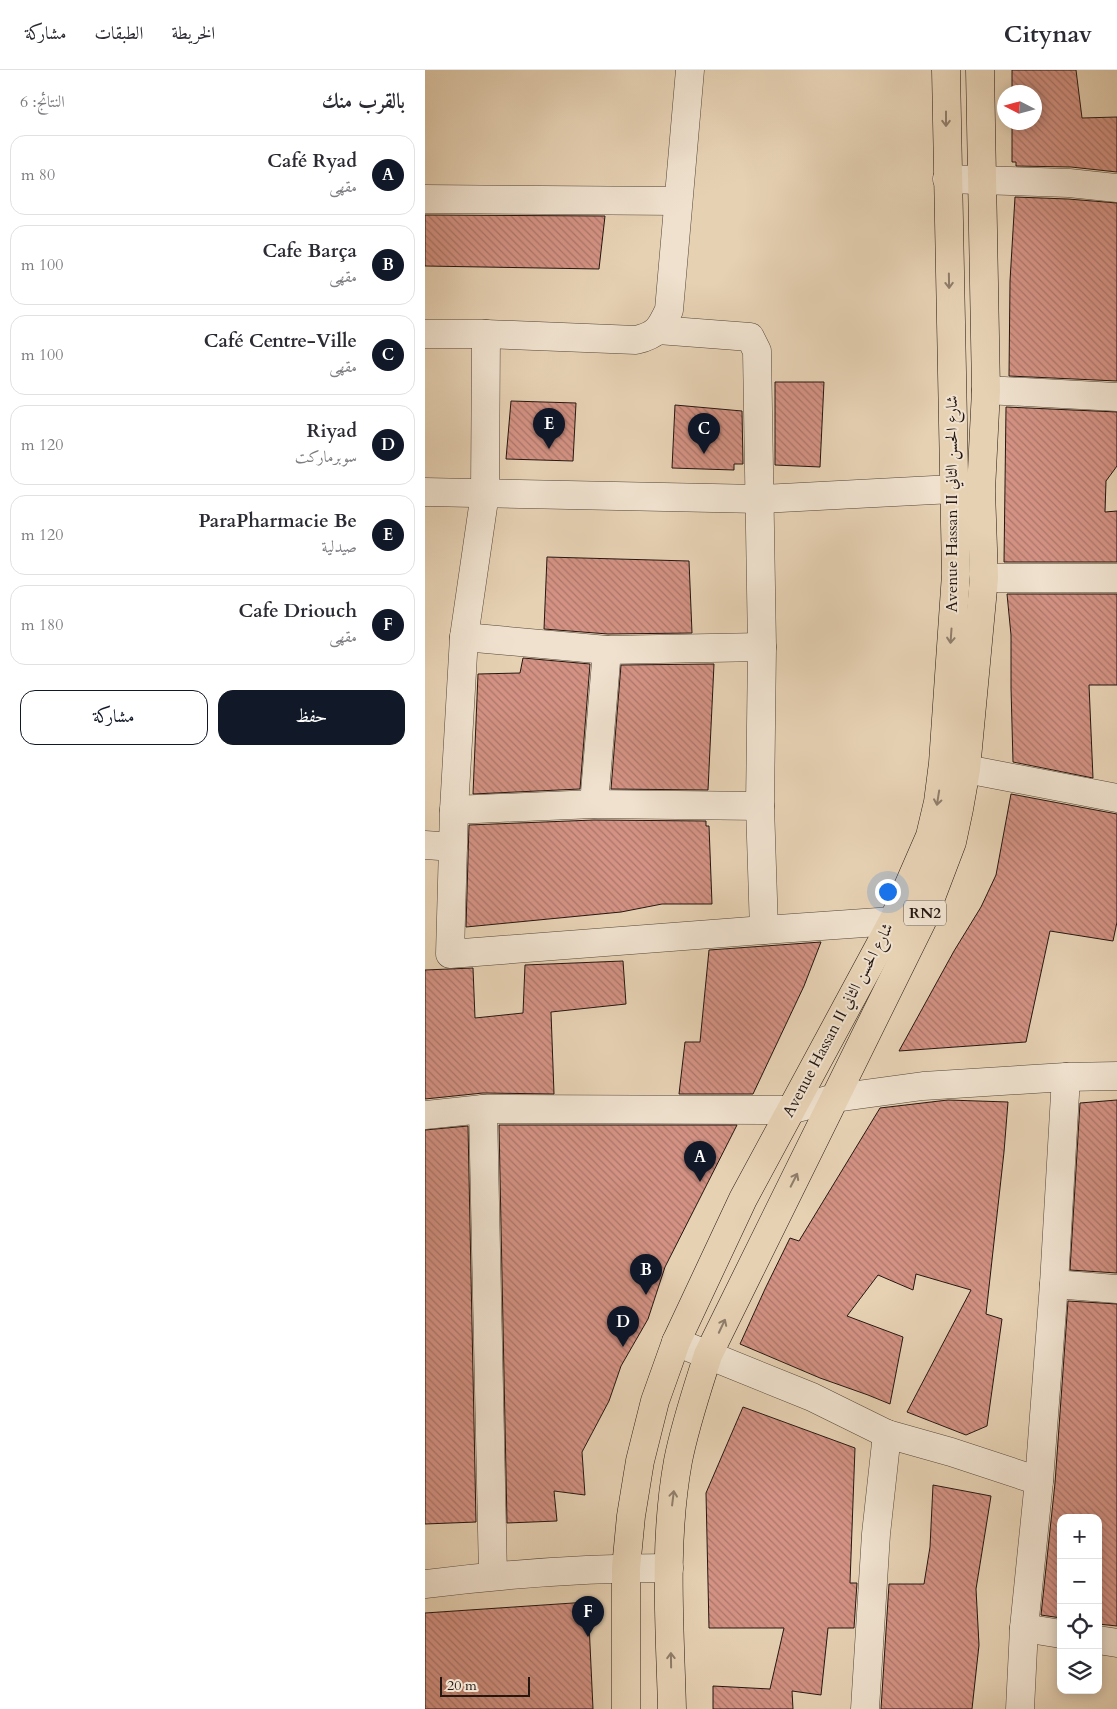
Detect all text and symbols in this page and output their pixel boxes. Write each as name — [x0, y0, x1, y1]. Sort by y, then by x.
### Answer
text: Citynav — [1004, 18, 1092, 51]
text: مشاركة — [25, 21, 66, 46]
text: الطبقات — [94, 21, 143, 46]
text: الخريطة — [171, 21, 215, 46]
north arrow — [997, 85, 1042, 130]
text: بالقرب منك — [322, 87, 405, 116]
text: النتائج: 6 — [20, 91, 65, 113]
one-way arrow — [941, 110, 951, 126]
text: Café Ryad — [267, 148, 357, 174]
text: 80 m — [21, 164, 55, 186]
text: A — [382, 164, 394, 186]
text: مقهى — [329, 176, 357, 198]
text: Cafe Barça — [262, 238, 357, 264]
text: 100 m — [21, 254, 63, 276]
text: B — [382, 254, 394, 276]
text: مقهى — [329, 266, 357, 288]
one-way arrow — [945, 273, 954, 289]
text: Café Centre-Ville — [204, 328, 357, 354]
text: 100 m — [21, 344, 63, 366]
text: C — [382, 344, 394, 366]
text: مقهى — [329, 356, 357, 378]
street label: Avenue Hassan II شارع الحسن الثاني — [941, 395, 965, 613]
pin: E — [533, 408, 565, 449]
pin: C — [688, 413, 720, 454]
text: Riyad — [306, 418, 357, 444]
text: 120 m — [21, 434, 63, 456]
text: D — [381, 434, 395, 456]
text: سوبرماركت — [295, 446, 357, 468]
text: ParaPharmacie Be — [199, 508, 357, 534]
text: 120 m — [21, 524, 63, 546]
text: E — [383, 524, 393, 546]
text: صيدلية — [322, 536, 357, 558]
text: Cafe Driouch — [239, 598, 357, 624]
text: 180 m — [21, 614, 63, 636]
text: F — [383, 614, 393, 636]
text: مقهى — [329, 626, 357, 648]
one-way arrow — [947, 628, 956, 644]
button: مشاركة — [20, 690, 208, 745]
button: حفظ — [218, 690, 405, 745]
one-way arrow — [933, 789, 943, 805]
your location — [875, 879, 901, 905]
road number: RN2 — [904, 900, 946, 926]
street label: Avenue Hassan II شارع الحسن الثاني — [777, 919, 900, 1122]
pin: A — [684, 1141, 716, 1182]
one-way arrow — [790, 1173, 799, 1188]
pin: B — [630, 1254, 662, 1295]
pin: D — [607, 1306, 639, 1347]
one-way arrow — [718, 1319, 727, 1334]
one-way arrow — [669, 1490, 679, 1506]
map controls — [1057, 1514, 1102, 1694]
button: + — [1057, 1514, 1102, 1559]
button: − — [1057, 1559, 1102, 1604]
pin: F — [572, 1596, 604, 1637]
button: locate — [1057, 1604, 1102, 1649]
button: layers — [1057, 1649, 1102, 1694]
one-way arrow — [666, 1653, 675, 1669]
scale bar — [440, 1674, 530, 1697]
text: 20 m — [447, 1676, 477, 1695]

